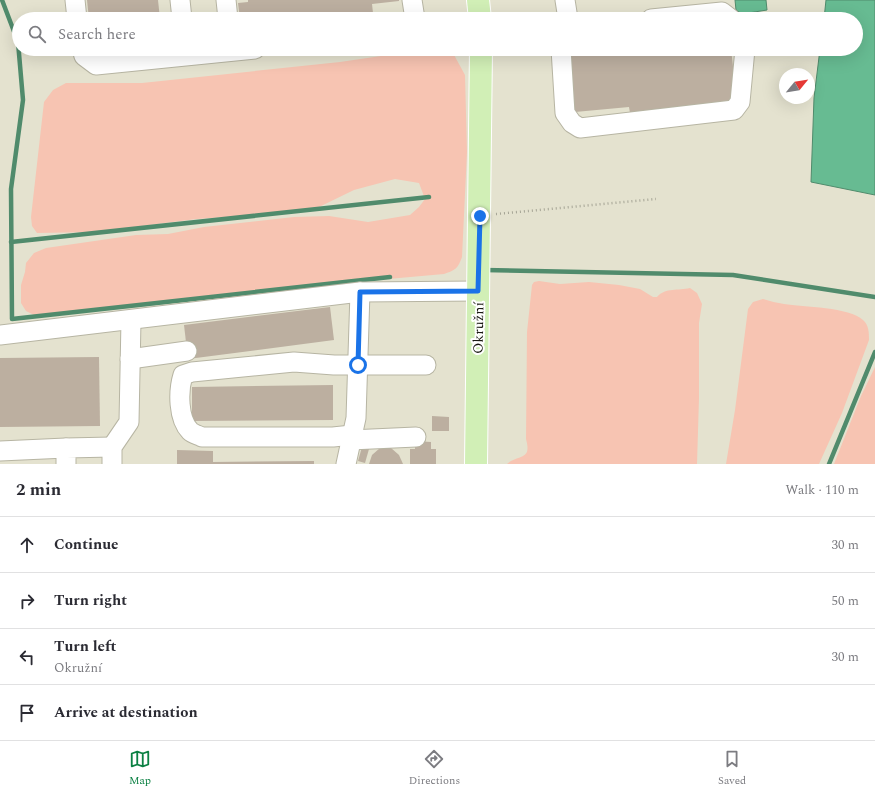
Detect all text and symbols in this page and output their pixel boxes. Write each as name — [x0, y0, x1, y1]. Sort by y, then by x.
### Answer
search box — [12, 12, 863, 56]
icon: search — [26, 23, 48, 45]
text: Search here — [58, 23, 136, 46]
north arrow — [779, 68, 815, 104]
route end — [471, 207, 489, 225]
street label: Okružní — [468, 301, 489, 354]
route start — [349, 356, 367, 374]
text: 2 min — [16, 477, 61, 503]
text: Walk · 110 m — [785, 480, 859, 500]
text: Continue — [54, 533, 119, 556]
icon: ahead — [16, 534, 38, 556]
text: 30 m — [832, 535, 859, 555]
text: Turn right — [54, 589, 127, 612]
icon: right — [16, 590, 38, 612]
text: 50 m — [832, 591, 859, 611]
text: Turn left — [54, 635, 116, 658]
icon: left — [16, 646, 38, 668]
text: 30 m — [832, 647, 859, 667]
text: Okružní — [54, 658, 102, 678]
text: Arrive at destination — [54, 701, 198, 724]
icon: arrive — [16, 702, 38, 724]
tab: Map — [129, 748, 151, 789]
tab: Directions — [409, 748, 460, 789]
tab: Saved — [718, 748, 746, 789]

